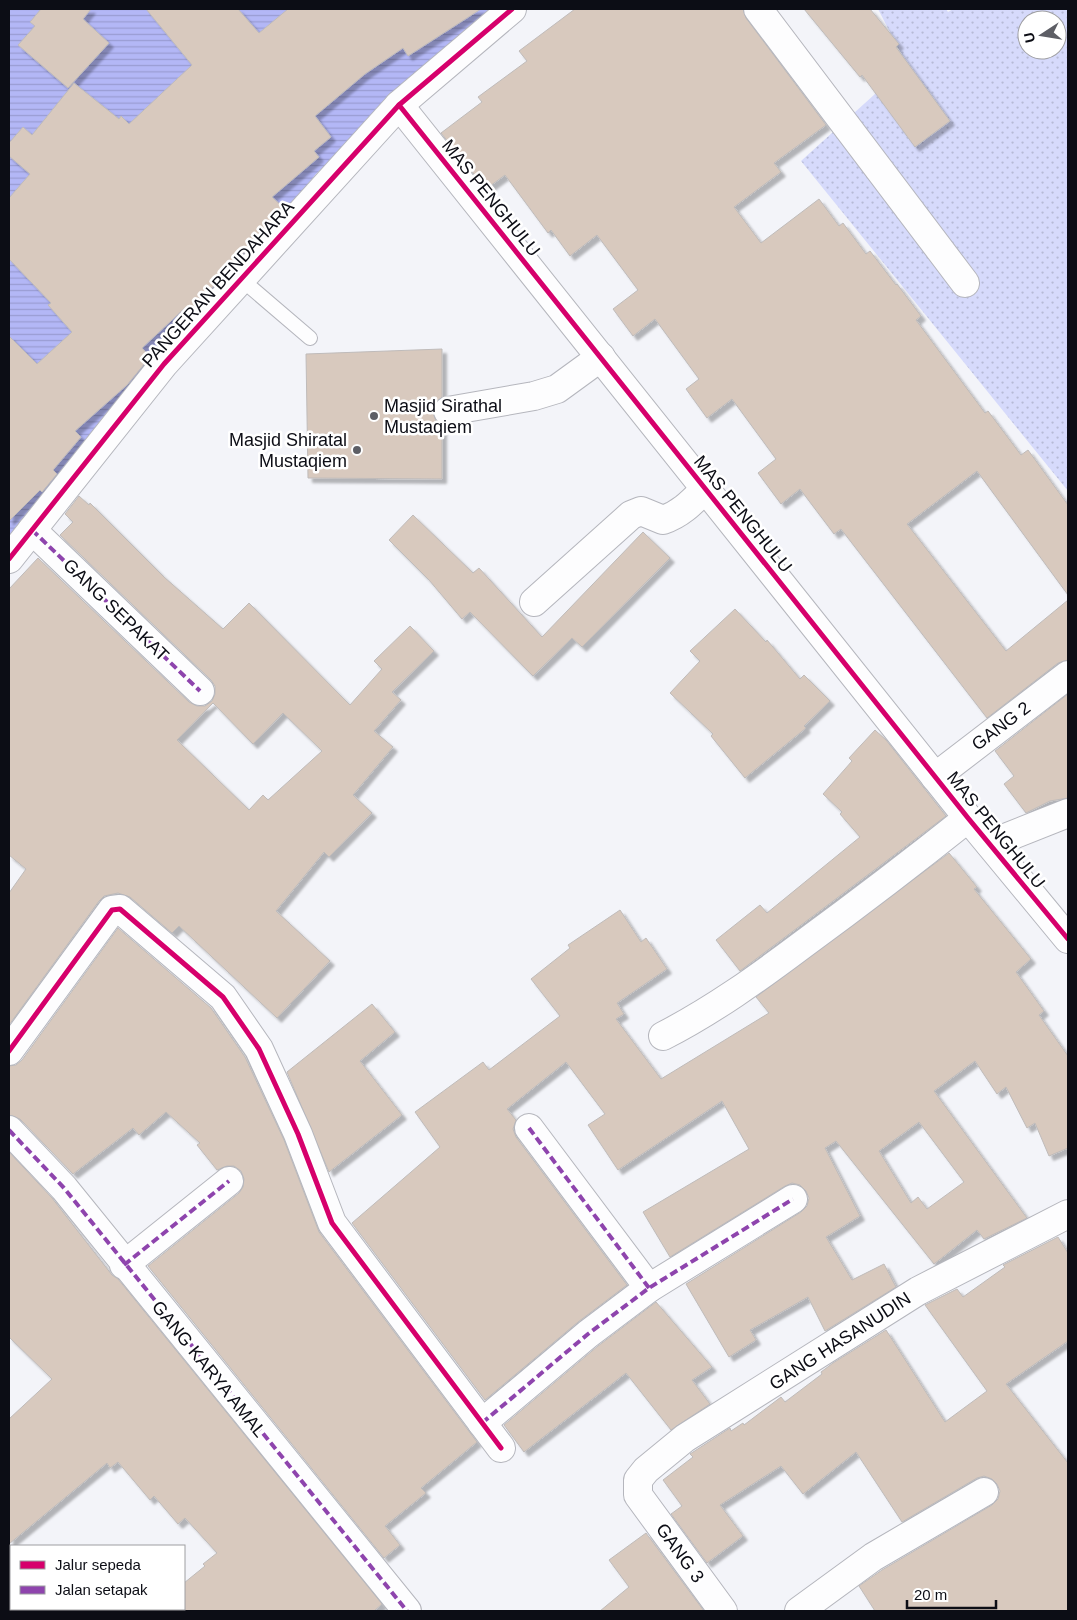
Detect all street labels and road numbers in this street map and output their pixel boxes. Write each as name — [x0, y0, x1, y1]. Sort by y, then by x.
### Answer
street label: MAS PENGHULU — [438, 136, 544, 260]
street label: PANGERAN BENDAHARA — [138, 197, 298, 371]
street label: MAS PENGHULU — [690, 452, 796, 576]
street label: GANG SEPAKAT — [59, 555, 173, 665]
street label: GANG 2 — [968, 698, 1034, 754]
street label: MAS PENGHULU — [943, 768, 1049, 892]
street label: GANG HASANUDIN — [766, 1288, 914, 1394]
street label: GANG KARYA AMAL — [148, 1297, 270, 1441]
street label: GANG 3 — [652, 1520, 708, 1586]

